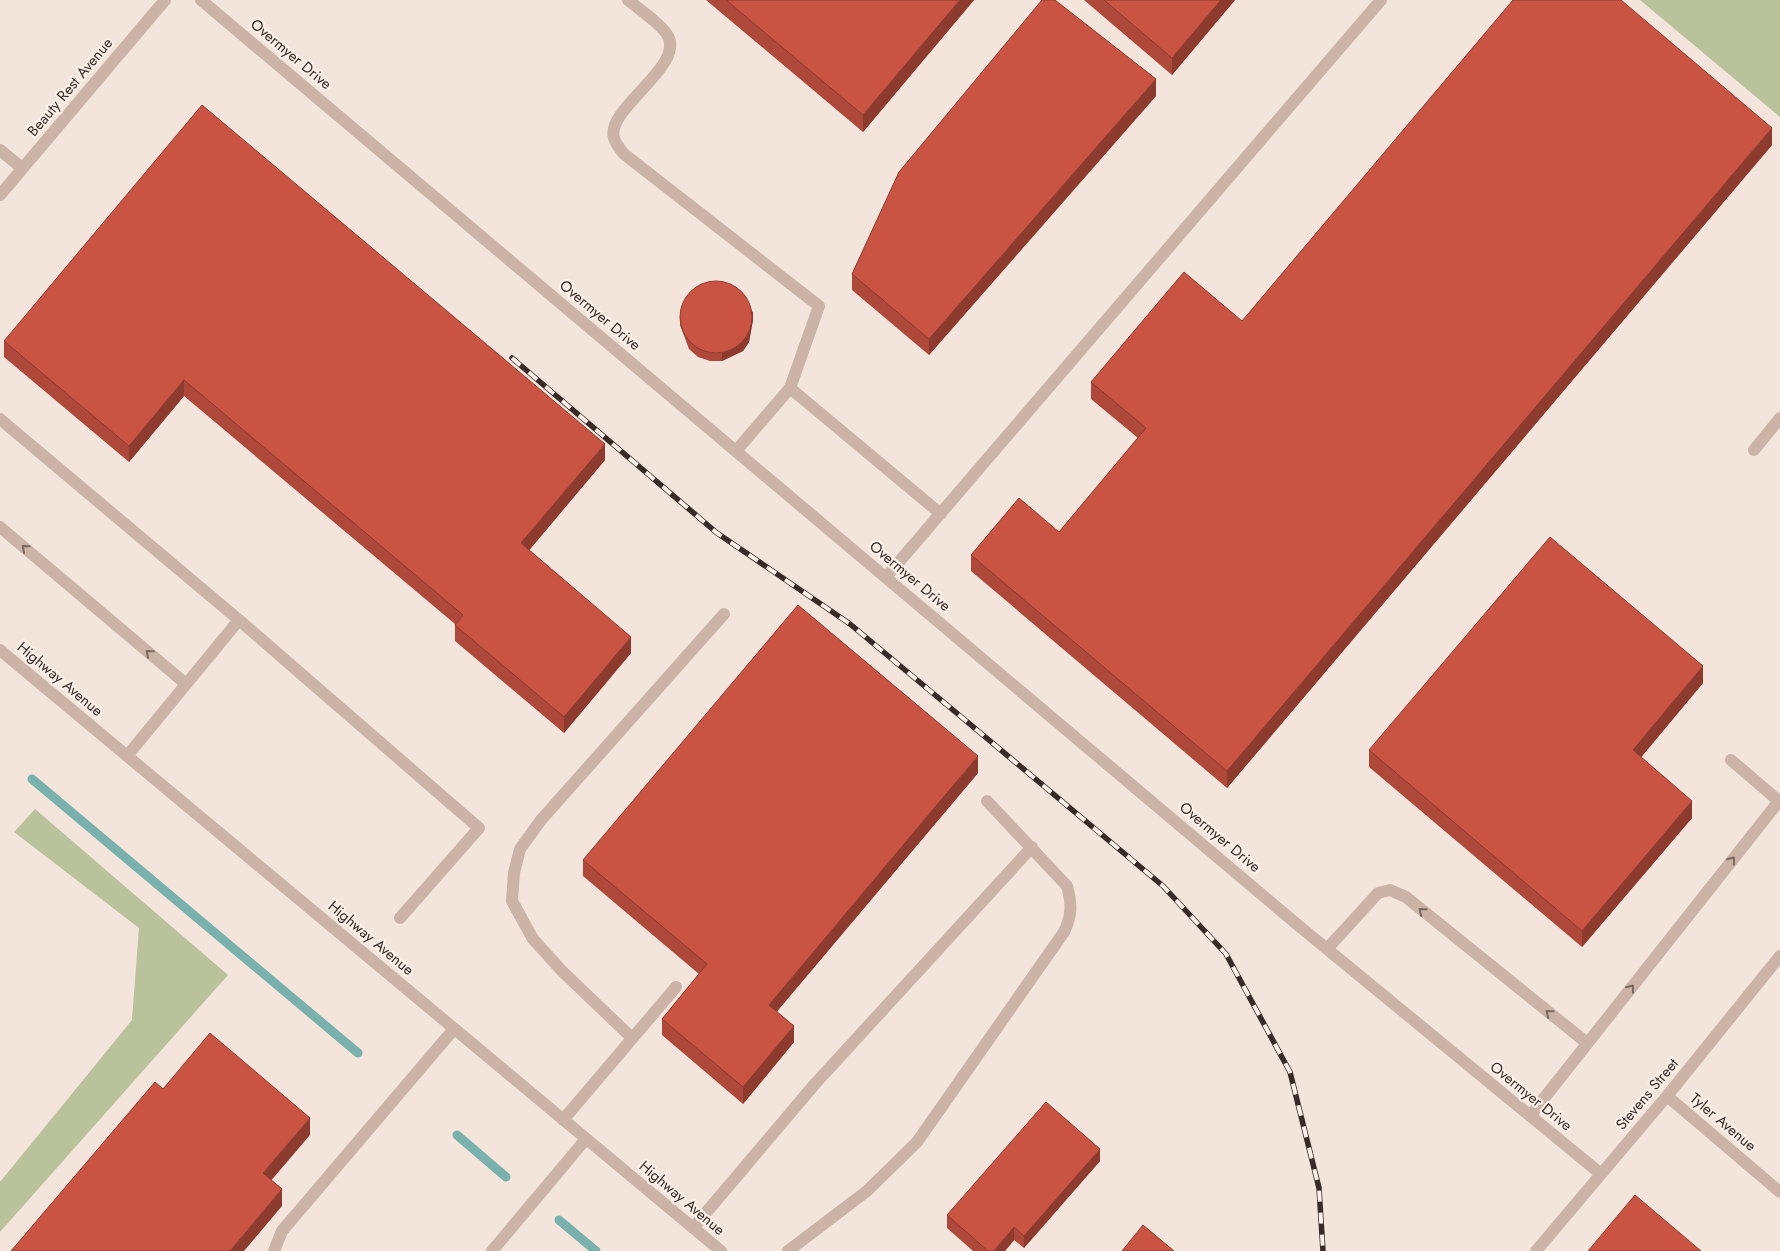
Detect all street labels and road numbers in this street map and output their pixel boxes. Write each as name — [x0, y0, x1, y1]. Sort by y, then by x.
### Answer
street label: Overmyer Drive — [246, 13, 337, 95]
street label: Beauty Rest Avenue — [22, 33, 118, 141]
street label: Overmyer Drive — [555, 274, 646, 356]
street label: Overmyer Drive — [865, 535, 956, 617]
street label: Highway Avenue — [12, 636, 108, 722]
street label: Overmyer Drive — [1175, 796, 1266, 878]
street label: Highway Avenue — [323, 895, 419, 981]
street label: Stevens Street — [1610, 1053, 1684, 1135]
street label: Overmyer Drive — [1485, 1056, 1577, 1136]
street label: Tyler Avenue — [1685, 1088, 1761, 1157]
street label: Highway Avenue — [634, 1155, 730, 1241]

